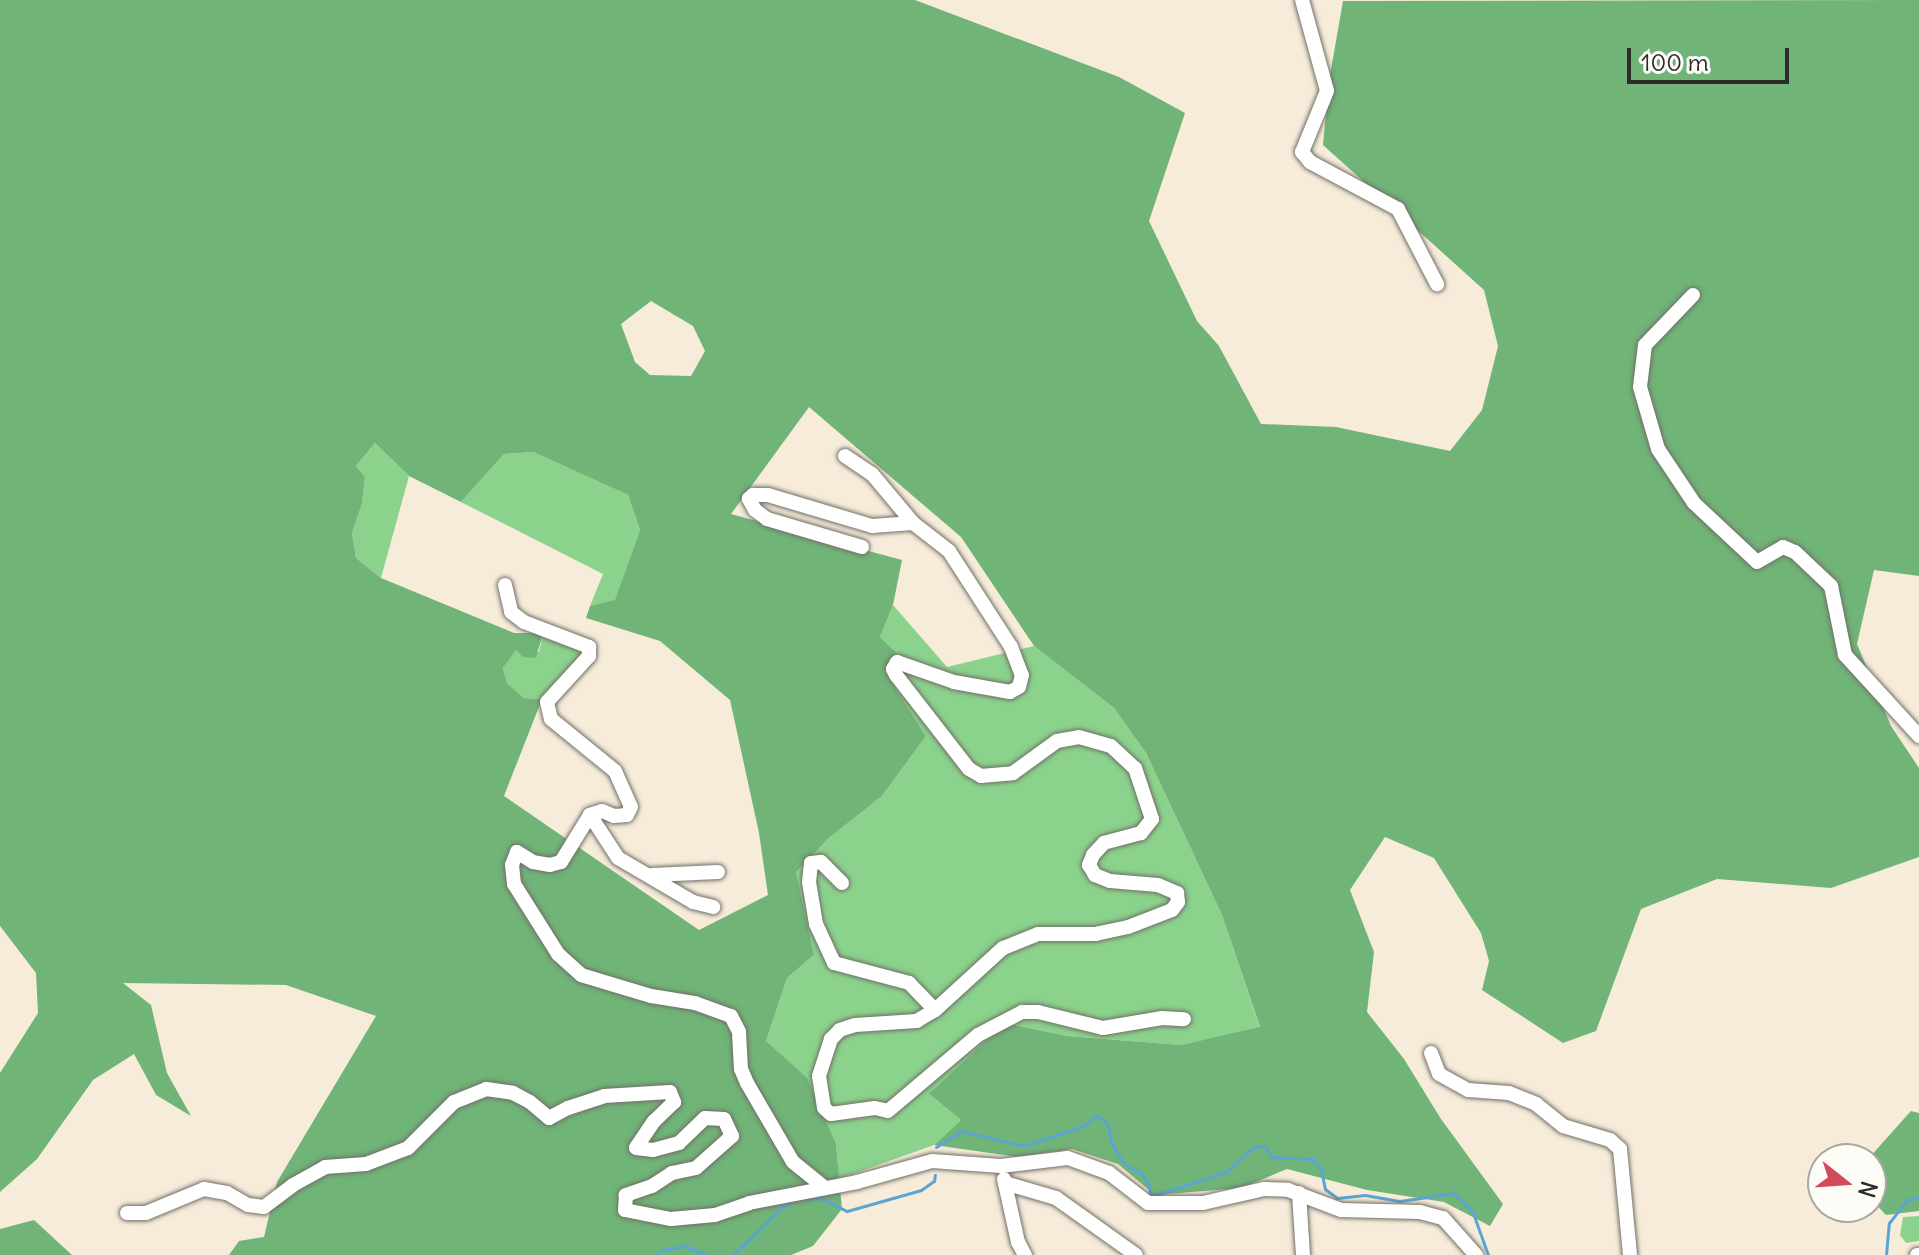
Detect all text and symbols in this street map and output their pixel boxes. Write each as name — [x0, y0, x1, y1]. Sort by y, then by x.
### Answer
scale bar — [1631, 32, 1793, 82]
text: 100 m — [1641, 47, 1709, 77]
north arrow — [1807, 1143, 1887, 1223]
text: N — [1852, 1178, 1884, 1201]

